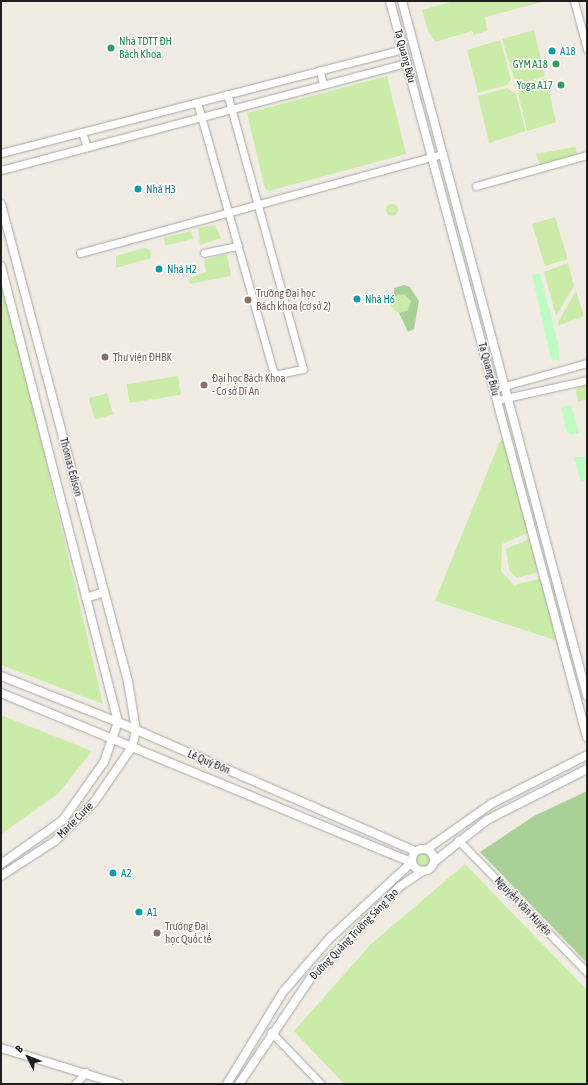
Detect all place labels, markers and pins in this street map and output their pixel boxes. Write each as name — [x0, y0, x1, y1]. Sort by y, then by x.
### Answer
place label: Nhà TDTT ĐH Bách Khoa — [119, 35, 172, 61]
marker: Nhà TDTT ĐH Bách Khoa — [106, 43, 116, 53]
place label: A18 — [560, 44, 576, 58]
marker: A18 — [547, 46, 557, 56]
place label: GYM A18 — [513, 57, 548, 71]
marker: GYM A18 — [551, 59, 561, 69]
place label: Yoga A17 — [517, 78, 553, 92]
marker: Yoga A17 — [556, 80, 566, 90]
place label: Nhà H3 — [146, 182, 176, 196]
marker: Nhà H3 — [133, 184, 143, 194]
place label: Nhà H2 — [167, 262, 197, 276]
marker: Nhà H2 — [154, 264, 164, 274]
place label: Trường Đại học Bách khoa (cơ sở 2) — [256, 287, 331, 313]
place label: Nhà H6 — [365, 292, 395, 306]
marker: Nhà H6 — [352, 294, 362, 304]
marker: Trường Đại học Bách khoa (cơ sở 2) — [243, 295, 253, 305]
place label: Thư viện ĐHBK — [113, 350, 172, 364]
marker: Thư viện ĐHBK — [100, 352, 110, 362]
place label: Đại học Bách Khoa - Cơ sở Dĩ An — [212, 372, 286, 398]
marker: Đại học Bách Khoa - Cơ sở Dĩ An — [199, 380, 209, 390]
place label: A2 — [121, 866, 132, 880]
marker: A2 — [108, 868, 118, 878]
place label: A1 — [147, 905, 158, 919]
marker: A1 — [134, 907, 144, 917]
place label: Trường Đại học Quốc tế — [165, 920, 212, 946]
marker: Trường Đại học Quốc tế — [152, 928, 162, 938]

